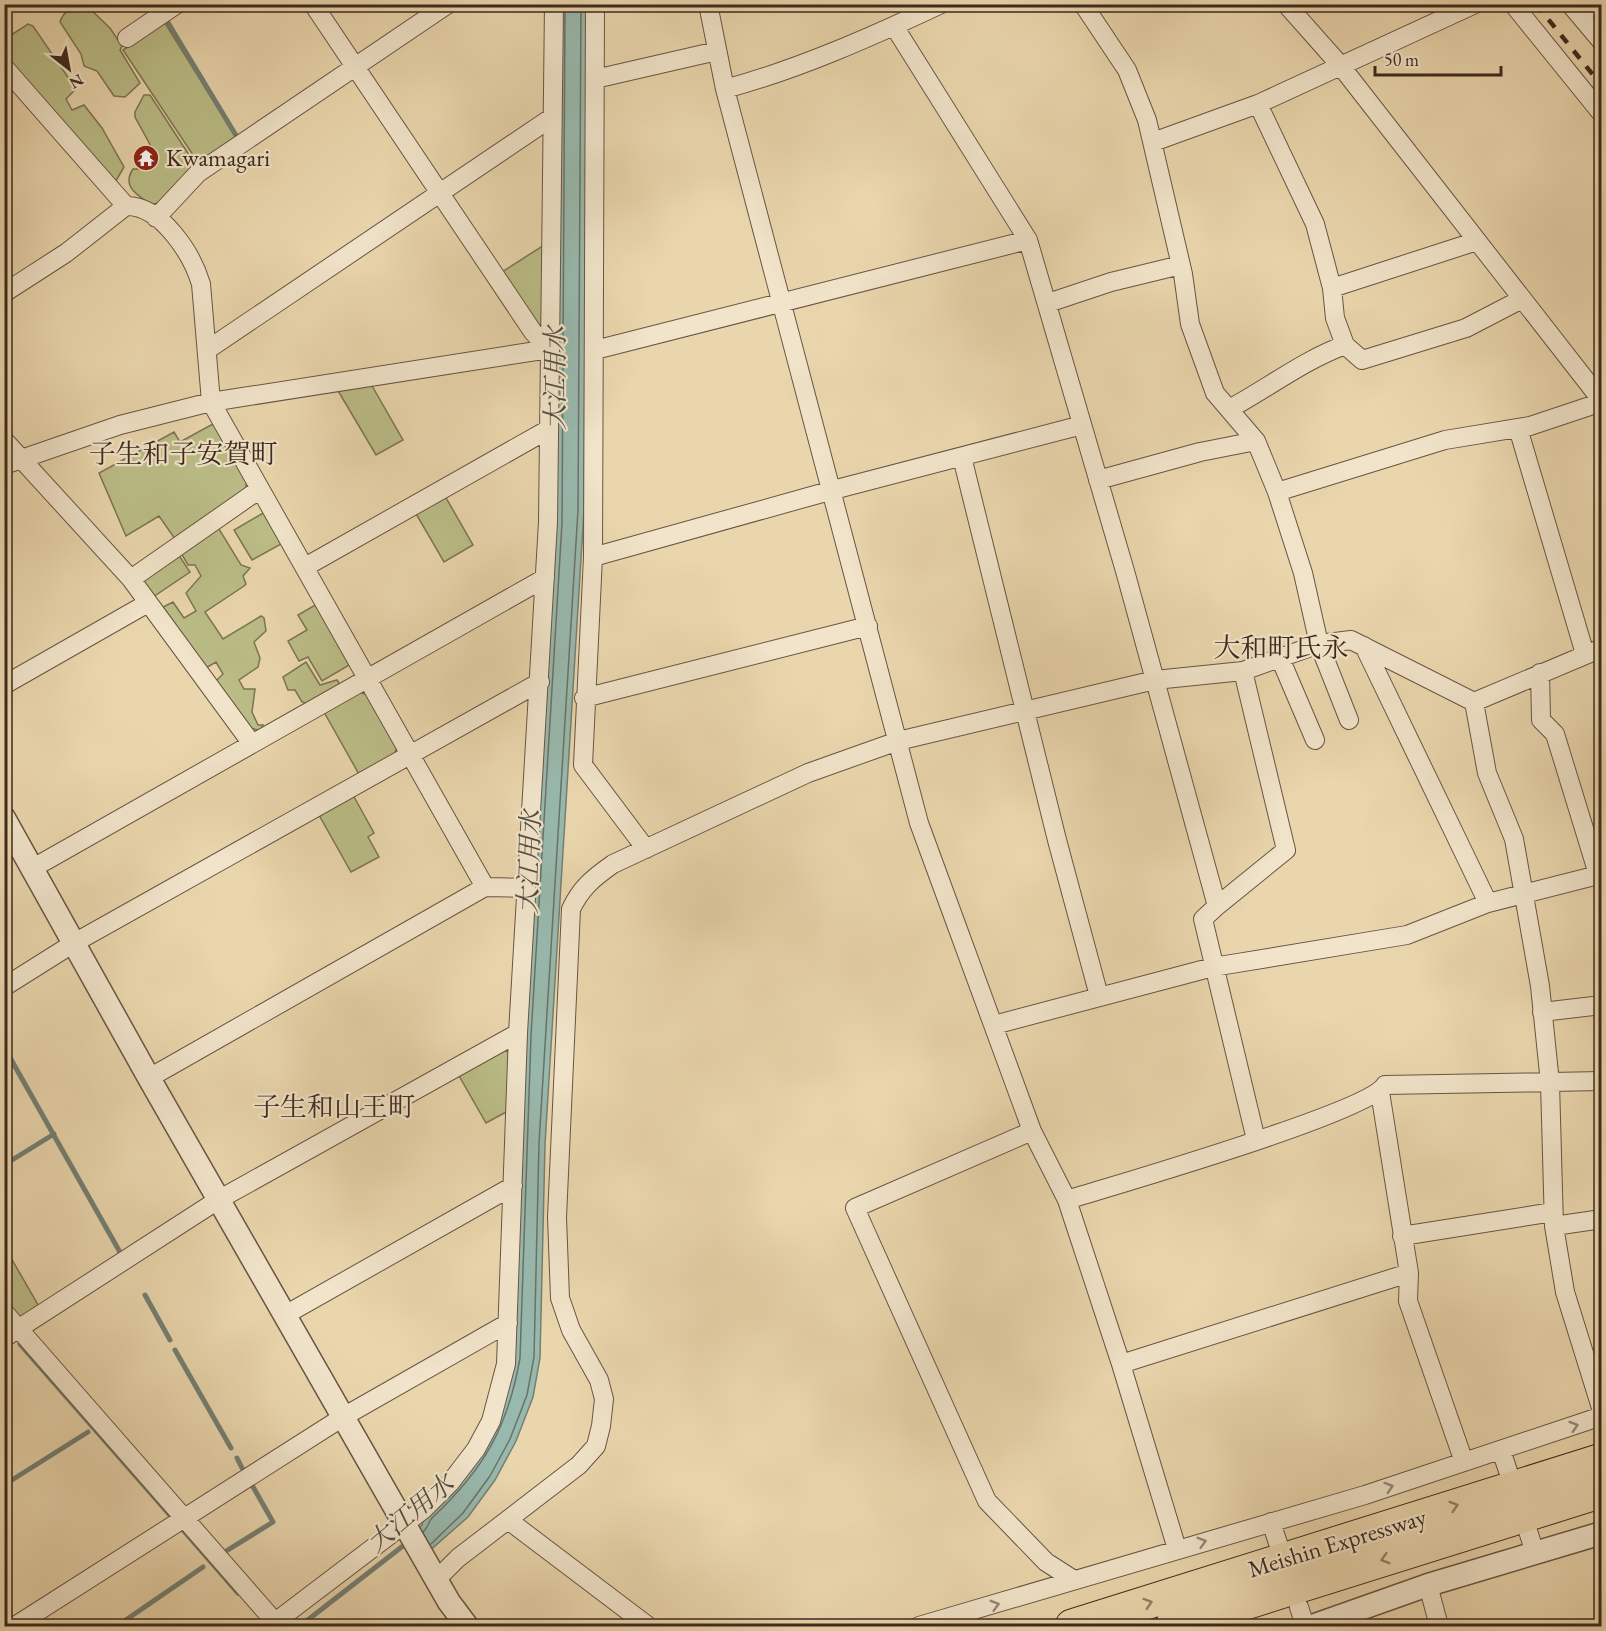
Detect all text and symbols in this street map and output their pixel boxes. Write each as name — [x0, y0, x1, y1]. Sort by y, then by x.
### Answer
north arrow — [39, 39, 99, 99]
scale bar — [1375, 39, 1501, 77]
text: 50 m — [1384, 48, 1419, 71]
text: N — [65, 69, 87, 94]
place label: Kwamagari — [166, 142, 270, 173]
temple icon: Kwamagari — [131, 143, 161, 173]
water label: 大江用水 — [538, 323, 572, 430]
district label: 子生和子安賀町 — [89, 436, 278, 471]
district label: 大和町氏永 — [1214, 630, 1349, 665]
water label: 大江用水 — [510, 806, 548, 915]
district label: 子生和山王町 — [253, 1089, 415, 1124]
one-way arrow — [1568, 1420, 1579, 1433]
water label: 大江用水 — [359, 1465, 463, 1559]
one-way arrow — [1383, 1482, 1394, 1494]
street label: Meishin Expressway — [1244, 1501, 1430, 1584]
one-way arrow — [1448, 1501, 1459, 1514]
one-way arrow — [1196, 1537, 1206, 1549]
one-way arrow — [1380, 1552, 1391, 1564]
one-way arrow — [1142, 1597, 1153, 1610]
one-way arrow — [989, 1600, 1000, 1612]

